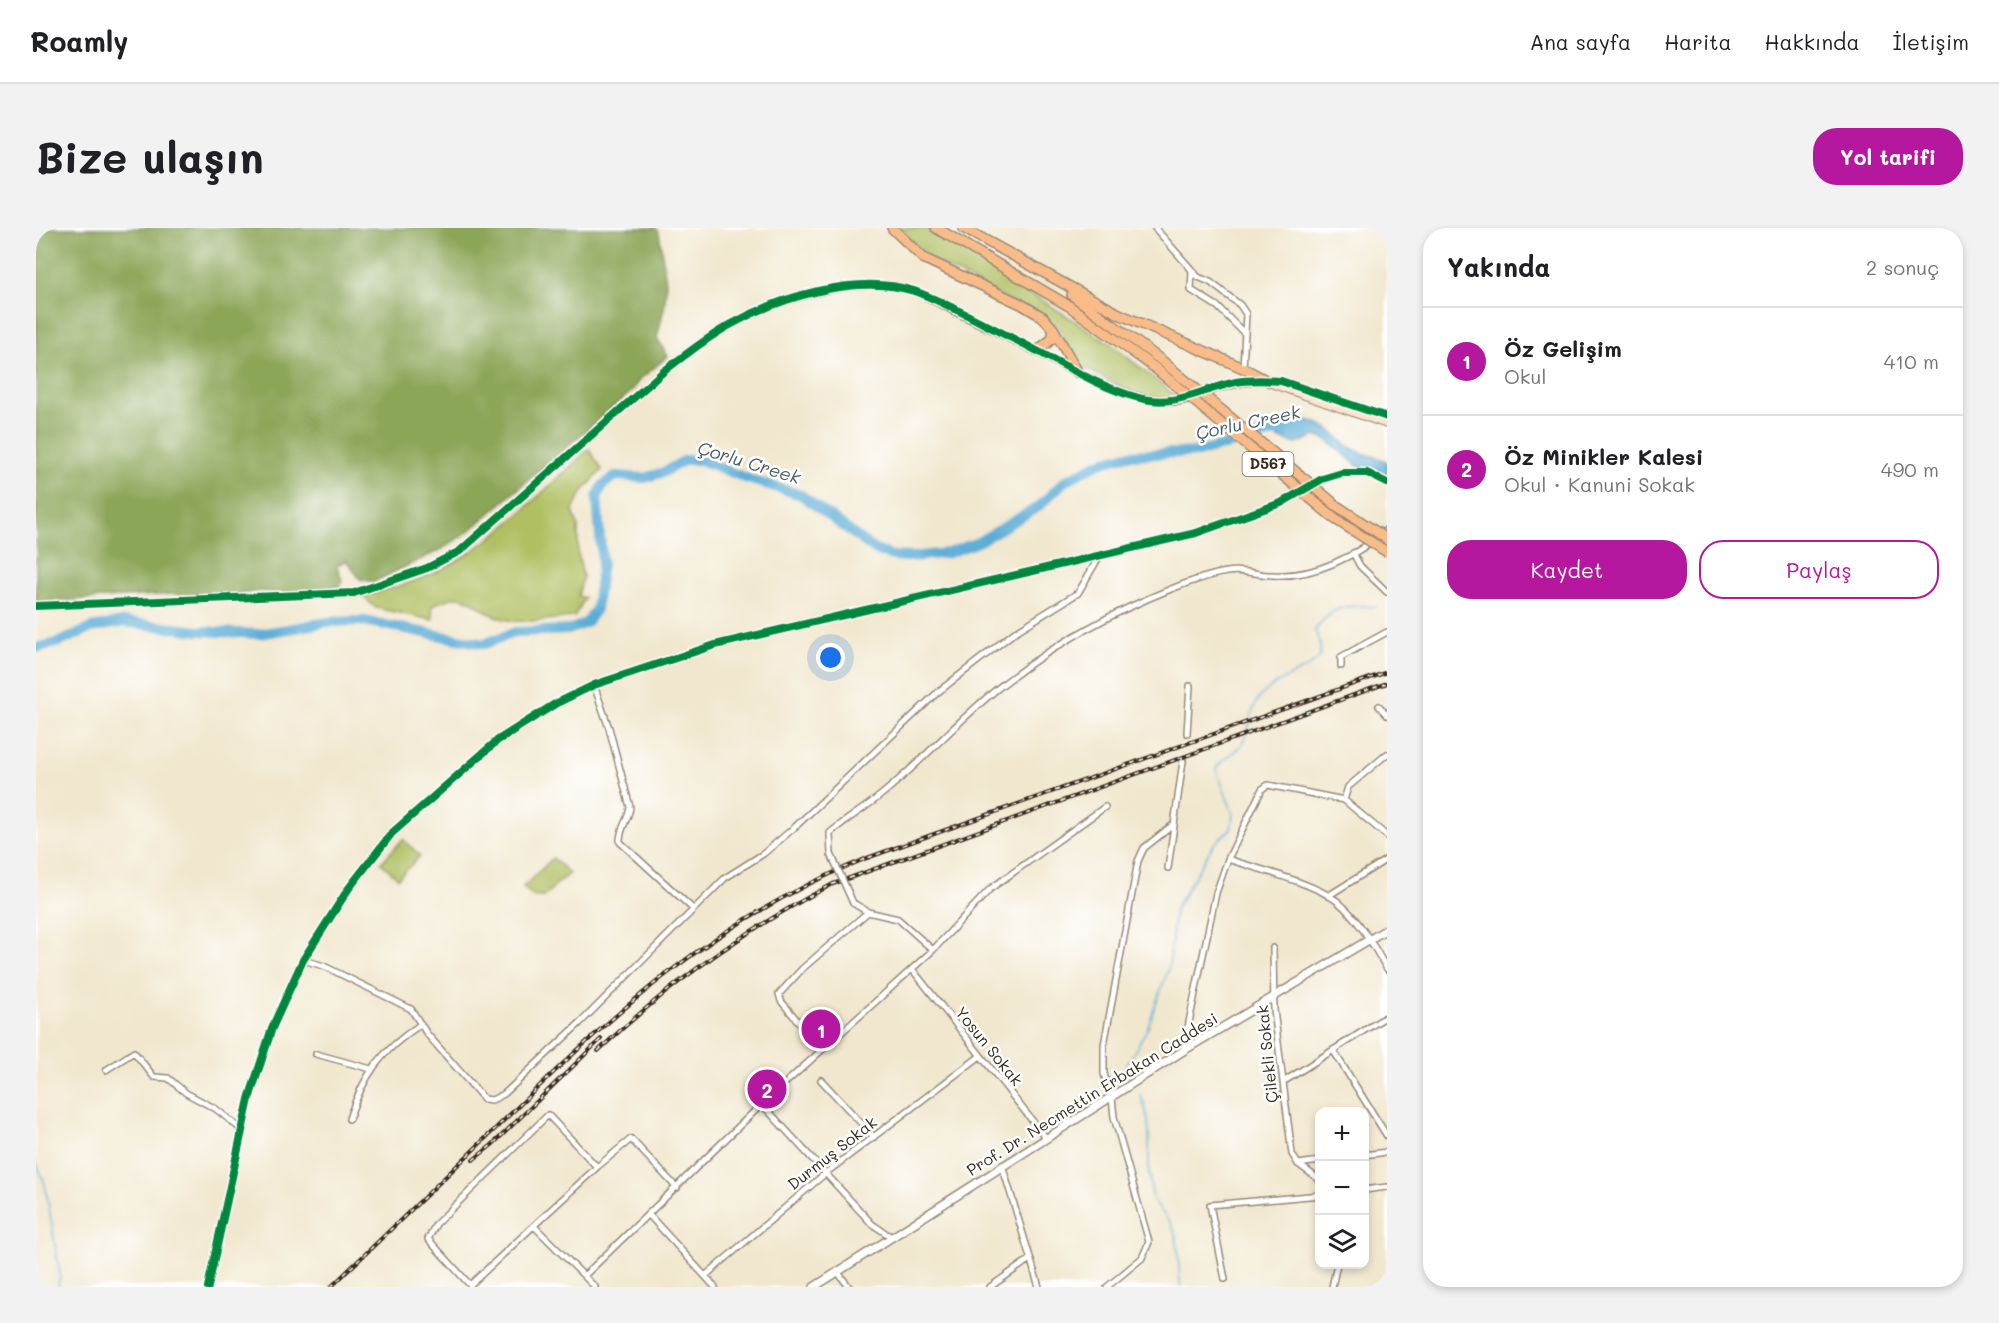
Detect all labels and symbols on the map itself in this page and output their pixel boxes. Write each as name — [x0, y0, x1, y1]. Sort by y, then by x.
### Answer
water label: Çorlu Creek — [1193, 399, 1303, 445]
water label: Çorlu Creek — [695, 435, 804, 489]
road number: D567 — [1242, 452, 1294, 476]
your location — [816, 643, 845, 672]
street label: Yosun Sokak — [951, 1002, 1028, 1090]
street label: Çilekli Sokak — [1251, 1004, 1282, 1104]
pin: 1 — [802, 1006, 840, 1052]
street label: Prof. Dr. Necmettin Erbakan Caddesi — [962, 1007, 1221, 1180]
pin: 2 — [748, 1066, 786, 1112]
street label: Durmuş Sokak — [783, 1111, 881, 1194]

